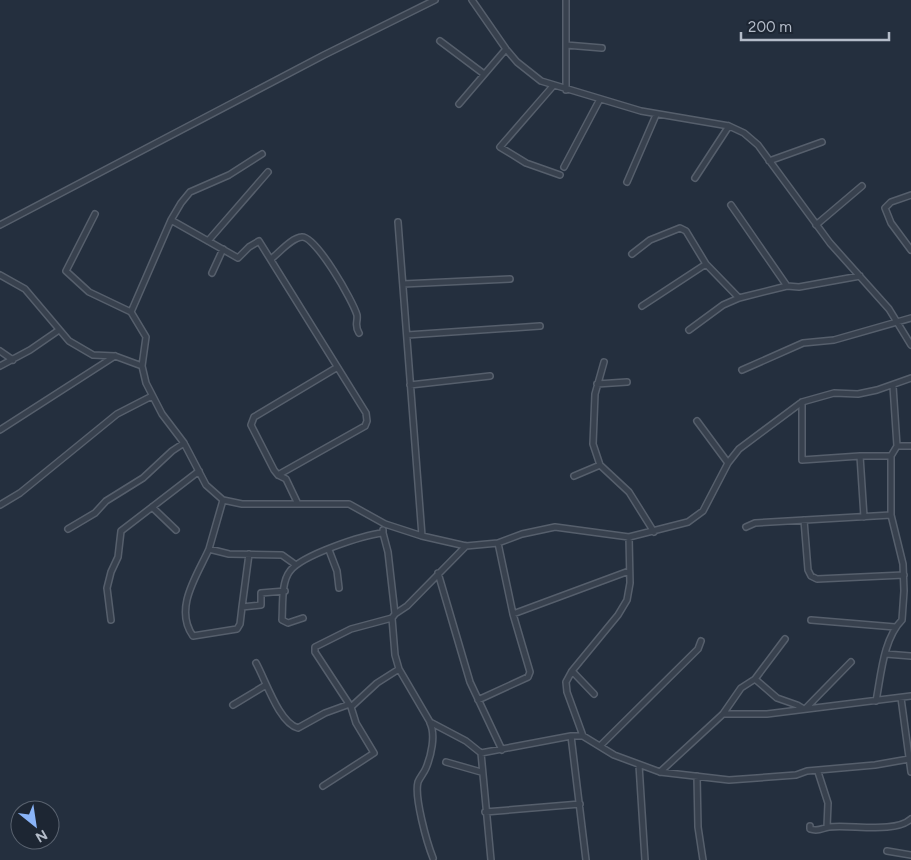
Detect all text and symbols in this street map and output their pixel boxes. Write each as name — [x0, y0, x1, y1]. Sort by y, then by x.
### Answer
scale bar — [741, 10, 888, 42]
text: 200 m — [748, 18, 792, 36]
north arrow — [10, 800, 60, 850]
text: N — [32, 826, 50, 846]

